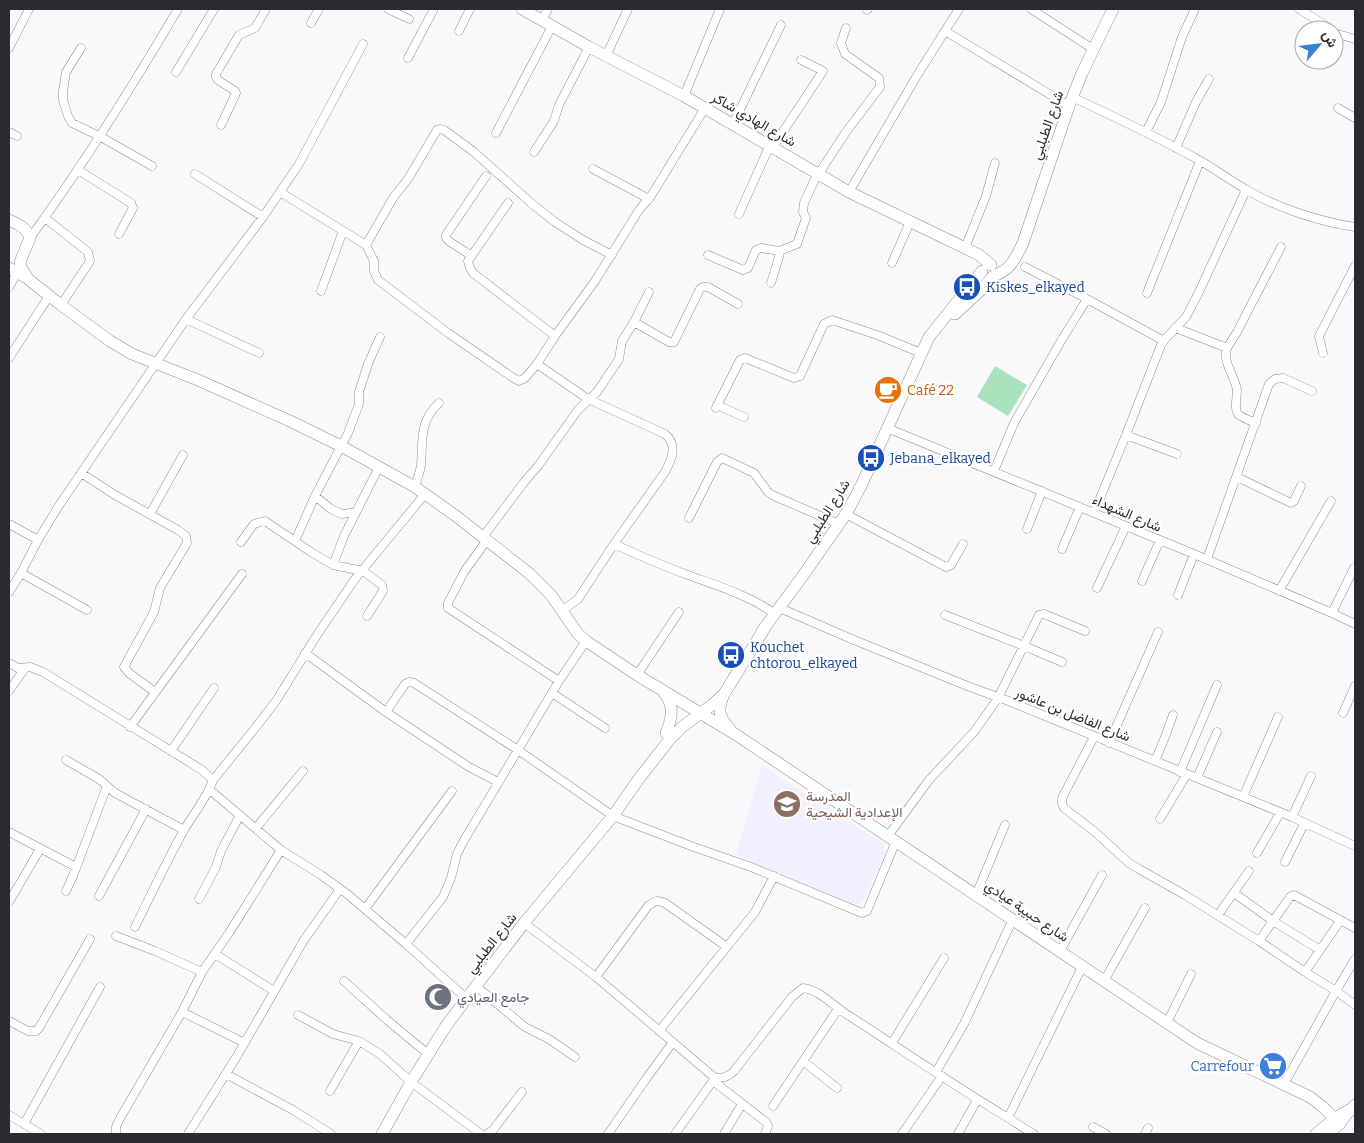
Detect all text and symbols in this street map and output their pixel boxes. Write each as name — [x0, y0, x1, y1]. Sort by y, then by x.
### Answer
north arrow — [1294, 20, 1344, 70]
text: ش — [1319, 28, 1342, 51]
street label: شارع الهادي شاكر — [706, 88, 799, 153]
street label: شارع الطبلبي — [1028, 88, 1070, 163]
bus stop icon: Kiskes_elkayed — [952, 272, 982, 302]
place label: Kiskes_elkayed — [986, 279, 1085, 296]
cafe icon: Café 22 — [873, 375, 903, 405]
place label: Café 22 — [907, 382, 954, 399]
bus stop icon: Jebana_elkayed — [856, 443, 886, 473]
place label: Jebana_elkayed — [889, 450, 991, 467]
street label: شارع الطبلبي — [801, 476, 856, 548]
street label: شارع الشهداء — [1089, 491, 1164, 537]
place label: Kouchet chtorou_elkayed — [750, 639, 858, 672]
bus stop icon: Kouchet chtorou_elkayed — [716, 640, 746, 670]
street label: شارع الفاضل بن عاشور — [1011, 683, 1133, 747]
place label: المدرسة الإعدادية الشيحية — [806, 788, 902, 822]
school or university icon: المدرسة الإعدادية الشيحية — [772, 789, 802, 819]
street label: شارع حبيبة عيادي — [980, 877, 1072, 948]
street label: شارع الطبلبي — [462, 910, 523, 979]
mosque icon: جامع العيادي — [423, 982, 453, 1012]
place label: جامع العيادي — [457, 989, 529, 1009]
supermarket icon: Carrefour — [1258, 1051, 1288, 1081]
place label: Carrefour — [1190, 1058, 1254, 1075]

